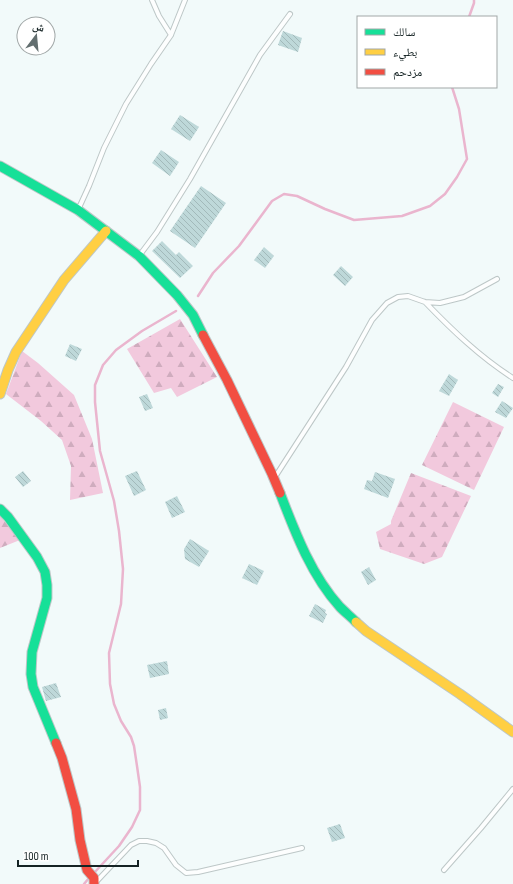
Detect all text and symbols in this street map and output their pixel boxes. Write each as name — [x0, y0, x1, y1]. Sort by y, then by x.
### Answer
north arrow — [16, 16, 56, 56]
legend — [357, 16, 497, 88]
text: ش — [31, 19, 46, 36]
text: سالك — [393, 25, 415, 40]
text: بطيء — [393, 45, 417, 62]
text: مزدحم — [393, 65, 422, 80]
scale bar — [18, 842, 138, 868]
text: 100 m — [24, 849, 49, 864]

